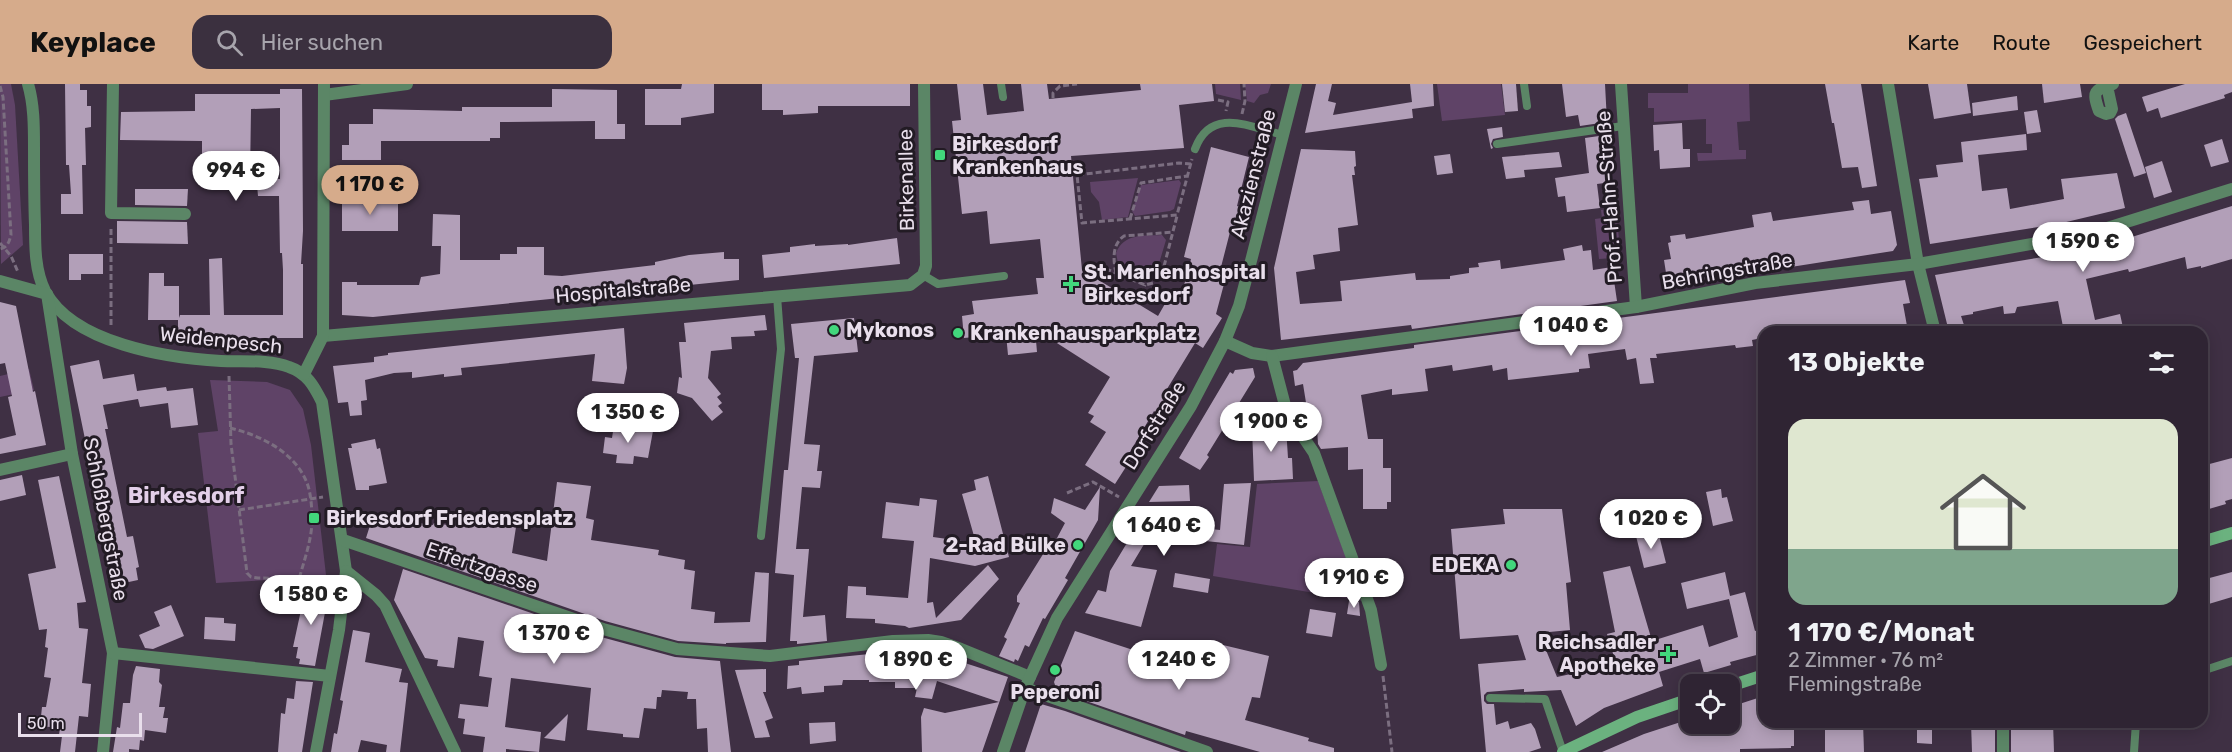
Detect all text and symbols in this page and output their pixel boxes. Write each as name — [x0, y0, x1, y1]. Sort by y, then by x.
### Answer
search box — [192, 15, 612, 69]
text: Keyplace — [30, 26, 156, 59]
icon: search — [213, 26, 246, 59]
text: Hier suchen — [261, 29, 383, 56]
text: Karte — [1907, 30, 1959, 55]
text: Route — [1992, 30, 2051, 55]
text: Gespeichert — [2084, 30, 2202, 55]
street label: Akazienstraße — [1225, 107, 1281, 241]
street label: Prof.-Hahn-Straße — [1591, 110, 1627, 284]
street label: Birkenallee — [893, 129, 919, 231]
place label: Birkesdorf Krankenhaus — [952, 132, 1084, 179]
marker: Birkesdorf Krankenhaus — [933, 148, 947, 162]
pin: 994 € — [194, 151, 278, 202]
text: 994 € — [206, 158, 266, 182]
pin: 1 170 € — [315, 165, 425, 216]
text: 1 170 € — [335, 172, 405, 196]
pin: 1 590 € — [2028, 222, 2138, 273]
text: 1 590 € — [2046, 229, 2120, 253]
street label: Behringstraße — [1660, 248, 1794, 294]
place label: St. Marienhospital Birkesdorf — [1084, 260, 1266, 307]
street label: Hospitalstraße — [554, 272, 692, 308]
marker: St. Marienhospital Birkesdorf — [1062, 275, 1080, 293]
pin: 1 040 € — [1516, 306, 1626, 357]
text: 1 040 € — [1533, 313, 1609, 337]
place label: Mykonos — [846, 318, 934, 342]
place label: Krankenhausparkplatz — [970, 321, 1197, 345]
street label: Weidenpesch — [158, 322, 284, 358]
marker: Mykonos — [827, 323, 841, 337]
marker: Krankenhausparkplatz — [951, 326, 965, 340]
icon: filters — [2145, 346, 2178, 379]
text: 13 Objekte — [1788, 347, 1925, 378]
street label: Dorfstraße — [1117, 376, 1191, 474]
pin: 1 350 € — [573, 393, 683, 444]
text: 1 350 € — [591, 400, 665, 424]
pin: 1 900 € — [1216, 402, 1326, 453]
text: 1 900 € — [1234, 409, 1308, 433]
street label: Schloßbergstraße — [78, 435, 134, 603]
icon: home — [1929, 458, 2037, 566]
district label: Birkesdorf — [128, 482, 244, 509]
pin: 1 020 € — [1596, 499, 1706, 550]
place label: Birkesdorf Friedensplatz — [326, 506, 573, 530]
pin: 1 640 € — [1109, 506, 1219, 557]
text: 1 020 € — [1614, 506, 1688, 530]
marker: Birkesdorf Friedensplatz — [307, 511, 321, 525]
text: 1 640 € — [1127, 513, 1201, 537]
place label: 2-Rad Bülke — [946, 533, 1066, 557]
street label: Effertzgasse — [423, 537, 541, 597]
marker: 2-Rad Bülke — [1071, 538, 1085, 552]
place label: EDEKA — [1432, 553, 1500, 577]
pin: 1 910 € — [1299, 558, 1409, 609]
marker: EDEKA — [1504, 558, 1518, 572]
text: 1 910 € — [1319, 565, 1389, 589]
pin: 1 580 € — [256, 575, 366, 626]
text: 1 580 € — [274, 582, 348, 606]
pin: 1 370 € — [499, 614, 609, 665]
text: 1 170 €/Monat — [1788, 617, 1974, 648]
text: 1 370 € — [518, 621, 590, 645]
place label: Reichsadler Apotheke — [1538, 630, 1656, 677]
pin: 1 890 € — [861, 640, 971, 691]
pin: 1 240 € — [1124, 640, 1234, 691]
text: 1 890 € — [879, 647, 953, 671]
text: 1 240 € — [1142, 647, 1216, 671]
marker: Reichsadler Apotheke — [1661, 647, 1675, 661]
text: 2 Zimmer · 76 m² — [1788, 648, 1943, 672]
marker: Peperoni — [1048, 663, 1062, 677]
text: Flemingstraße — [1788, 672, 1922, 696]
map controls — [1680, 674, 1740, 734]
button: locate — [1680, 674, 1740, 734]
place label: Peperoni — [1010, 680, 1100, 704]
scale bar — [18, 710, 142, 738]
text: 50 m — [27, 714, 65, 733]

